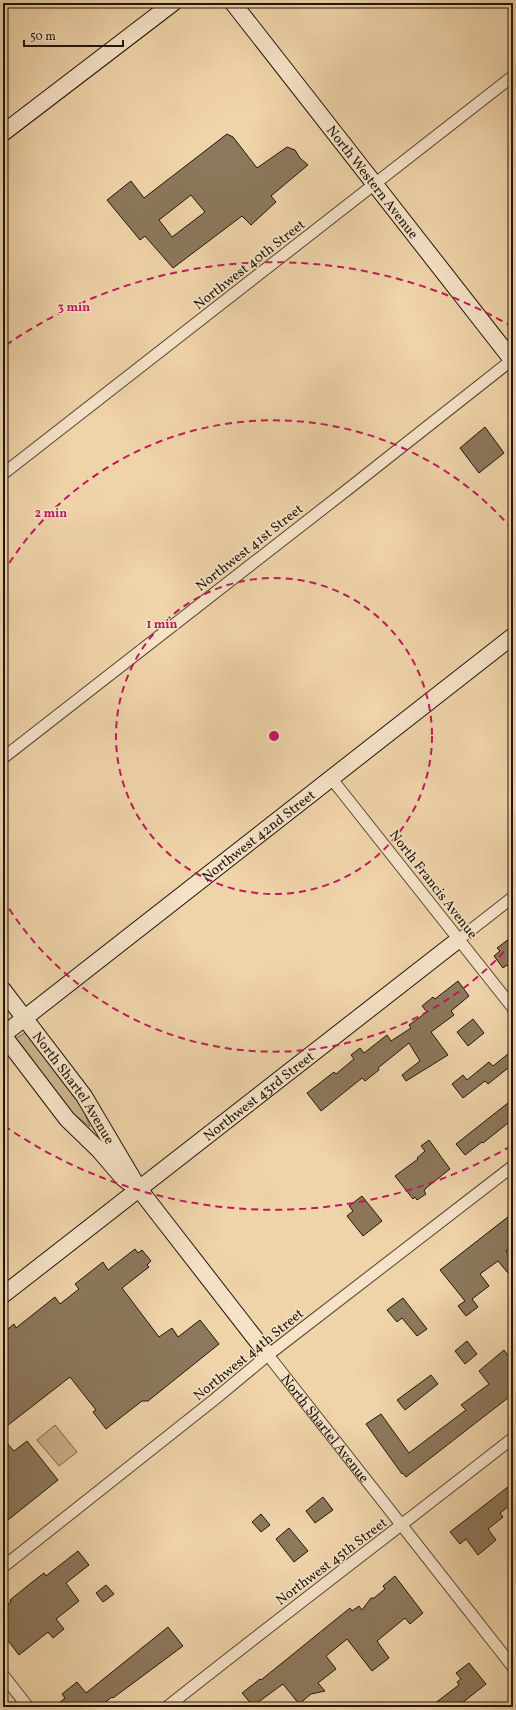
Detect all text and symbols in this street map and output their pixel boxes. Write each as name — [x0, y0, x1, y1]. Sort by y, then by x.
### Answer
scale bar — [24, 22, 123, 48]
text: 50 m — [30, 29, 56, 45]
street label: North Western Avenue — [321, 122, 422, 244]
street label: Northwest 40th Street — [190, 216, 310, 315]
text: 3 min — [58, 300, 90, 316]
street label: Northwest 41st Street — [192, 500, 308, 596]
text: 2 min — [35, 506, 67, 522]
text: 1 min — [147, 617, 178, 633]
centre of rings — [267, 729, 281, 743]
street label: Northwest 42nd Street — [198, 786, 320, 887]
street label: North Francis Avenue — [384, 826, 482, 944]
street label: North Shartel Avenue — [27, 1028, 119, 1148]
street label: Northwest 43rd Street — [200, 1048, 319, 1146]
street label: Northwest 44th Street — [190, 1305, 308, 1406]
street label: North Shartel Avenue — [276, 1371, 373, 1488]
street label: Northwest 45th Street — [272, 1514, 392, 1610]

